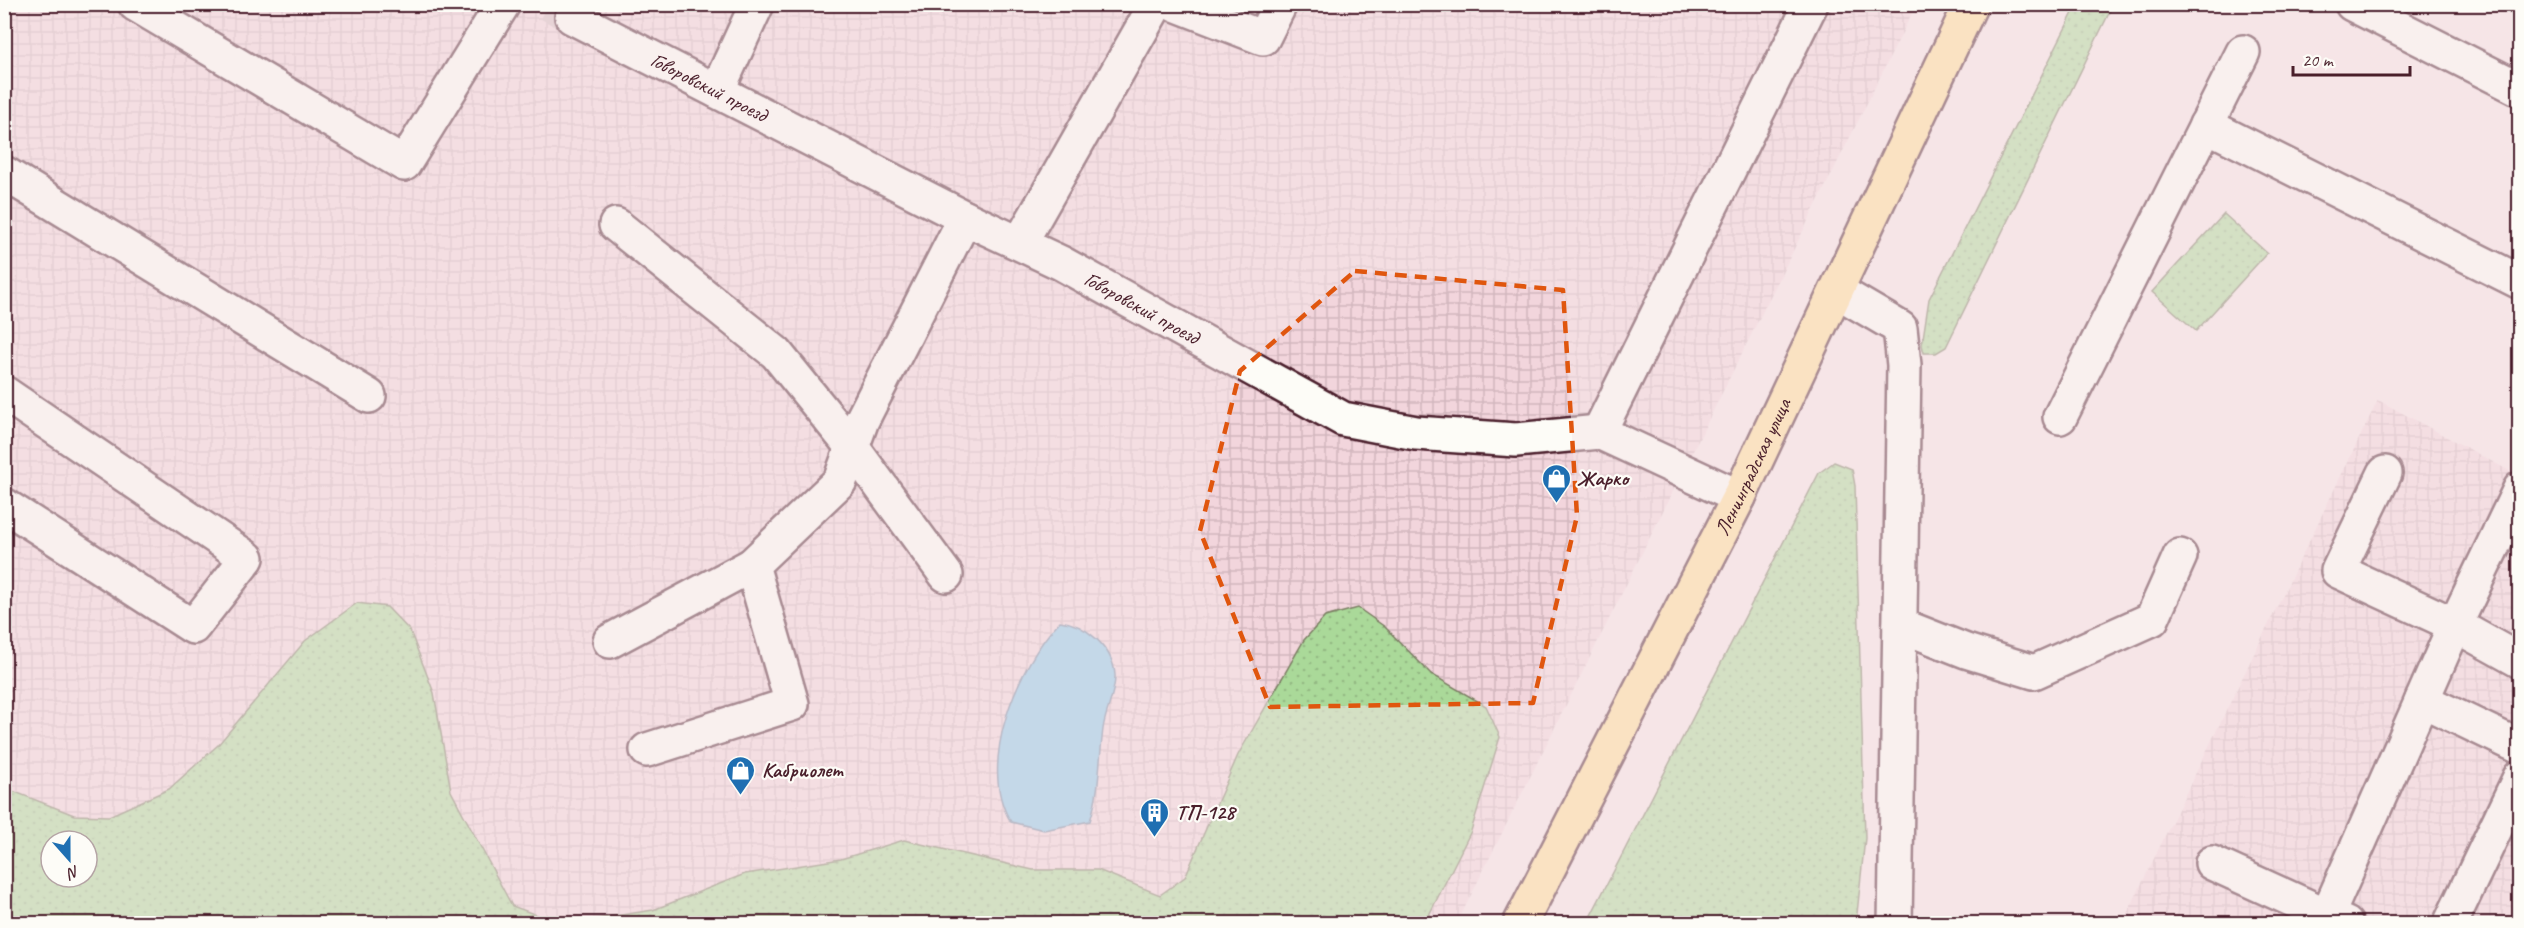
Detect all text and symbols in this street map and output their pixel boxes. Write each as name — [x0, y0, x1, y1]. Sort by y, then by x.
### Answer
scale bar — [2293, 39, 2410, 77]
street label: Говоровский проезд — [646, 47, 774, 129]
text: 20 m — [2302, 49, 2335, 71]
street label: Говоровский проезд — [1080, 266, 1206, 351]
street label: Ленинградская улица — [1709, 393, 1797, 540]
shop icon: Жарко — [1540, 462, 1572, 504]
place label: Жарко — [1577, 465, 1631, 491]
shop icon: Кабриолет — [725, 754, 757, 796]
place label: Кабриолет — [762, 757, 844, 783]
building icon: ТП-128 — [1139, 796, 1171, 838]
place label: ТП-128 — [1176, 799, 1237, 825]
north arrow — [39, 829, 99, 889]
text: N — [63, 861, 82, 884]

